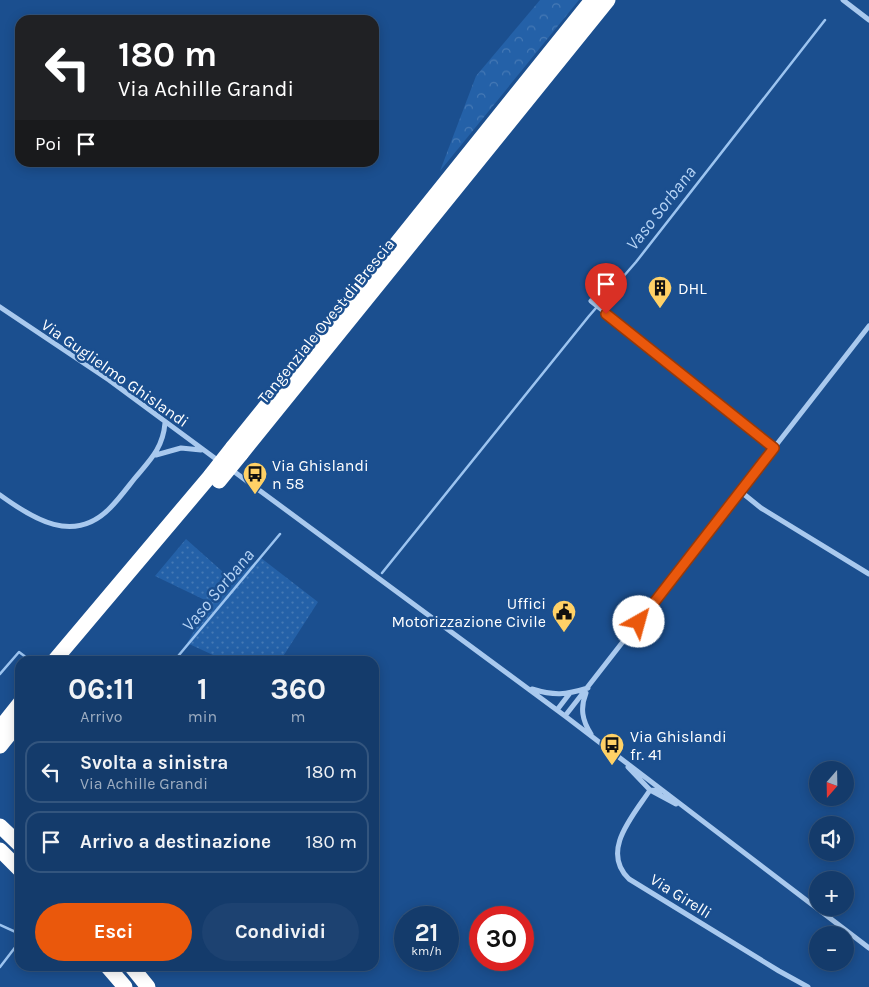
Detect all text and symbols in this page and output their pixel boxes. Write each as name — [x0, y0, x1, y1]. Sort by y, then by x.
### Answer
text: 180 m — [118, 34, 217, 75]
icon: left — [35, 35, 100, 100]
text: Via Achille Grandi — [118, 76, 294, 102]
icon: arrive — [72, 130, 100, 158]
text: Poi — [35, 133, 62, 155]
water label: Vaso Sorbana — [621, 161, 701, 255]
street label: Tangenziale Ovest di Brescia — [254, 235, 398, 407]
pin — [585, 263, 627, 314]
icon: arrive — [592, 270, 620, 298]
building icon: DHL — [647, 275, 673, 309]
place label: DHL — [678, 279, 707, 298]
street label: Via Guglielmo Ghislandi — [38, 315, 192, 431]
place label: Via Ghislandi n 58 — [272, 456, 369, 493]
bus stop icon: Via Ghislandi n 58 — [242, 461, 268, 495]
water label: Vaso Sorbana — [177, 544, 259, 636]
place label: Uffici Motorizzazione Civile — [392, 594, 546, 631]
position arrow — [612, 595, 664, 647]
public building icon: Uffici Motorizzazione Civile — [551, 599, 577, 633]
text: 06:11 — [68, 671, 135, 707]
text: 1 — [197, 671, 208, 707]
text: 360 — [270, 671, 326, 707]
text: Arrivo — [80, 707, 123, 726]
text: min — [188, 707, 217, 726]
text: m — [291, 707, 306, 726]
place label: Via Ghislandi fr. 41 — [630, 727, 727, 764]
bus stop icon: Via Ghislandi fr. 41 — [599, 732, 625, 766]
text: Svolta a sinistra — [80, 752, 228, 774]
icon: left — [37, 758, 65, 786]
text: 180 m — [305, 761, 357, 783]
north arrow — [809, 761, 854, 806]
map controls — [809, 761, 854, 971]
text: Via Achille Grandi — [80, 774, 208, 793]
button: sound — [809, 816, 854, 861]
icon: arrive — [37, 828, 65, 856]
text: Arrivo a destinazione — [80, 831, 271, 853]
text: 180 m — [305, 831, 357, 853]
street label: Via Girelli — [647, 870, 715, 922]
button: + — [809, 871, 854, 916]
button: Esci — [35, 903, 192, 961]
button: Condividi — [202, 903, 359, 961]
speed limit sign: 30 — [469, 906, 534, 971]
text: 21 — [414, 918, 439, 947]
button: − — [809, 926, 854, 971]
text: km/h — [411, 944, 442, 958]

